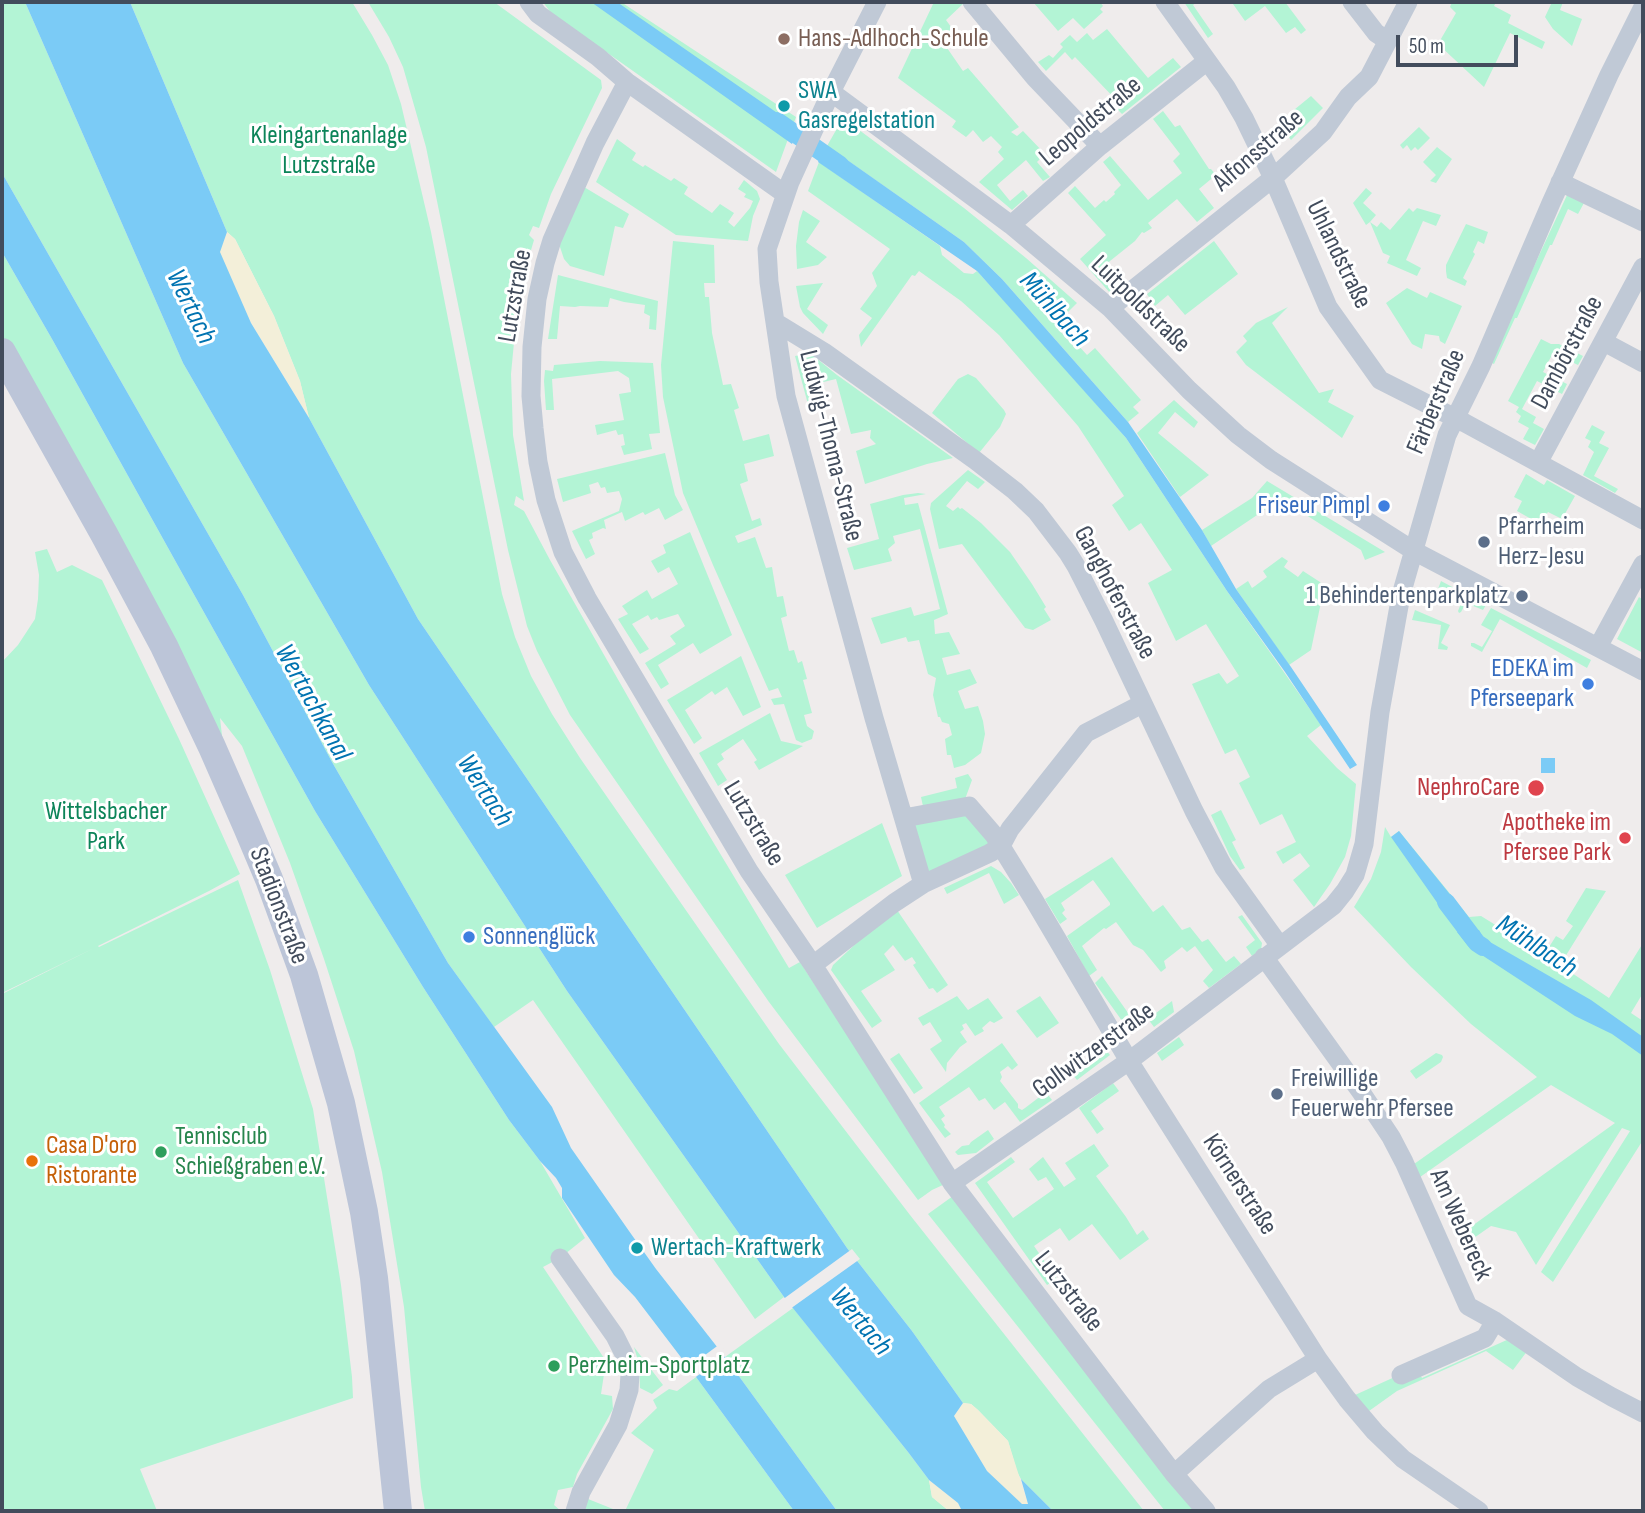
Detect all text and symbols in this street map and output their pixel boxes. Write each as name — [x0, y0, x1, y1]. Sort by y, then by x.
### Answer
scale bar — [1400, 21, 1522, 65]
place label: Hans-Adlhoch-Schule — [798, 23, 989, 55]
marker: Hans-Adlhoch-Schule — [776, 31, 792, 47]
text: 50 m — [1409, 34, 1444, 59]
street label: Leopoldstraße — [1034, 70, 1148, 174]
place label: SWA Gasregelstation — [798, 75, 935, 136]
marker: SWA Gasregelstation — [776, 98, 792, 114]
street label: Alfonsstraße — [1207, 103, 1311, 199]
park label: Kleingartenanlage Lutzstraße — [251, 120, 407, 182]
street label: Uhlandstraße — [1298, 196, 1378, 314]
street label: Lutzstraße — [493, 247, 539, 345]
street label: Luitpoldstraße — [1084, 250, 1196, 360]
water label: Wertach — [158, 264, 222, 350]
water label: Mühlbach — [1011, 265, 1097, 355]
street label: Dambörstraße — [1525, 291, 1611, 415]
street label: Färberstraße — [1401, 345, 1473, 459]
street label: Ludwig-Thoma-Straße — [791, 347, 869, 545]
place label: Friseur Pimpl — [1258, 490, 1370, 522]
marker: Friseur Pimpl — [1376, 498, 1392, 514]
place label: Pfarrheim Herz-Jesu — [1498, 511, 1584, 572]
street label: Ganghoferstraße — [1066, 521, 1162, 665]
marker: Pfarrheim Herz-Jesu — [1476, 534, 1492, 550]
place label: 1 Behindertenparkplatz — [1306, 580, 1508, 612]
marker: 1 Behindertenparkplatz — [1514, 588, 1530, 604]
water label: Wertachkanal — [266, 639, 358, 767]
place label: EDEKA im Pferseepark — [1470, 653, 1574, 714]
marker: EDEKA im Pferseepark — [1580, 676, 1596, 692]
water label: Wertach — [448, 749, 520, 833]
place label: NephroCare — [1417, 772, 1520, 804]
street label: Lutzstraße — [716, 776, 790, 872]
marker: NephroCare — [1526, 778, 1546, 798]
park label: Wittelsbacher Park — [45, 796, 167, 858]
place label: Apotheke im Pfersee Park — [1503, 807, 1611, 868]
marker: Apotheke im Pfersee Park — [1617, 830, 1633, 846]
street label: Stadionstraße — [242, 843, 314, 969]
water label: Mühlbach — [1489, 908, 1583, 986]
place label: Sonnenglück — [483, 921, 595, 953]
marker: Sonnenglück — [461, 929, 477, 945]
street label: Gollwitzerstraße — [1027, 996, 1161, 1106]
place label: Freiwillige Feuerwehr Pfersee — [1291, 1063, 1454, 1124]
marker: Freiwillige Feuerwehr Pfersee — [1269, 1086, 1285, 1102]
place label: Tennisclub Schießgraben e.V. — [175, 1121, 326, 1182]
street label: Körnerstraße — [1195, 1129, 1283, 1241]
place label: Casa D'oro Ristorante — [46, 1130, 137, 1192]
marker: Tennisclub Schießgraben e.V. — [153, 1144, 169, 1160]
marker: Casa D'oro Ristorante — [24, 1153, 40, 1169]
street label: Am Webereck — [1422, 1165, 1498, 1285]
place label: Wertach-Kraftwerk — [651, 1232, 821, 1264]
marker: Wertach-Kraftwerk — [629, 1240, 645, 1256]
street label: Lutzstraße — [1027, 1246, 1109, 1338]
water label: Wertach — [822, 1281, 898, 1363]
place label: Perzheim-Sportplatz — [568, 1350, 750, 1382]
marker: Perzheim-Sportplatz — [546, 1358, 562, 1374]

